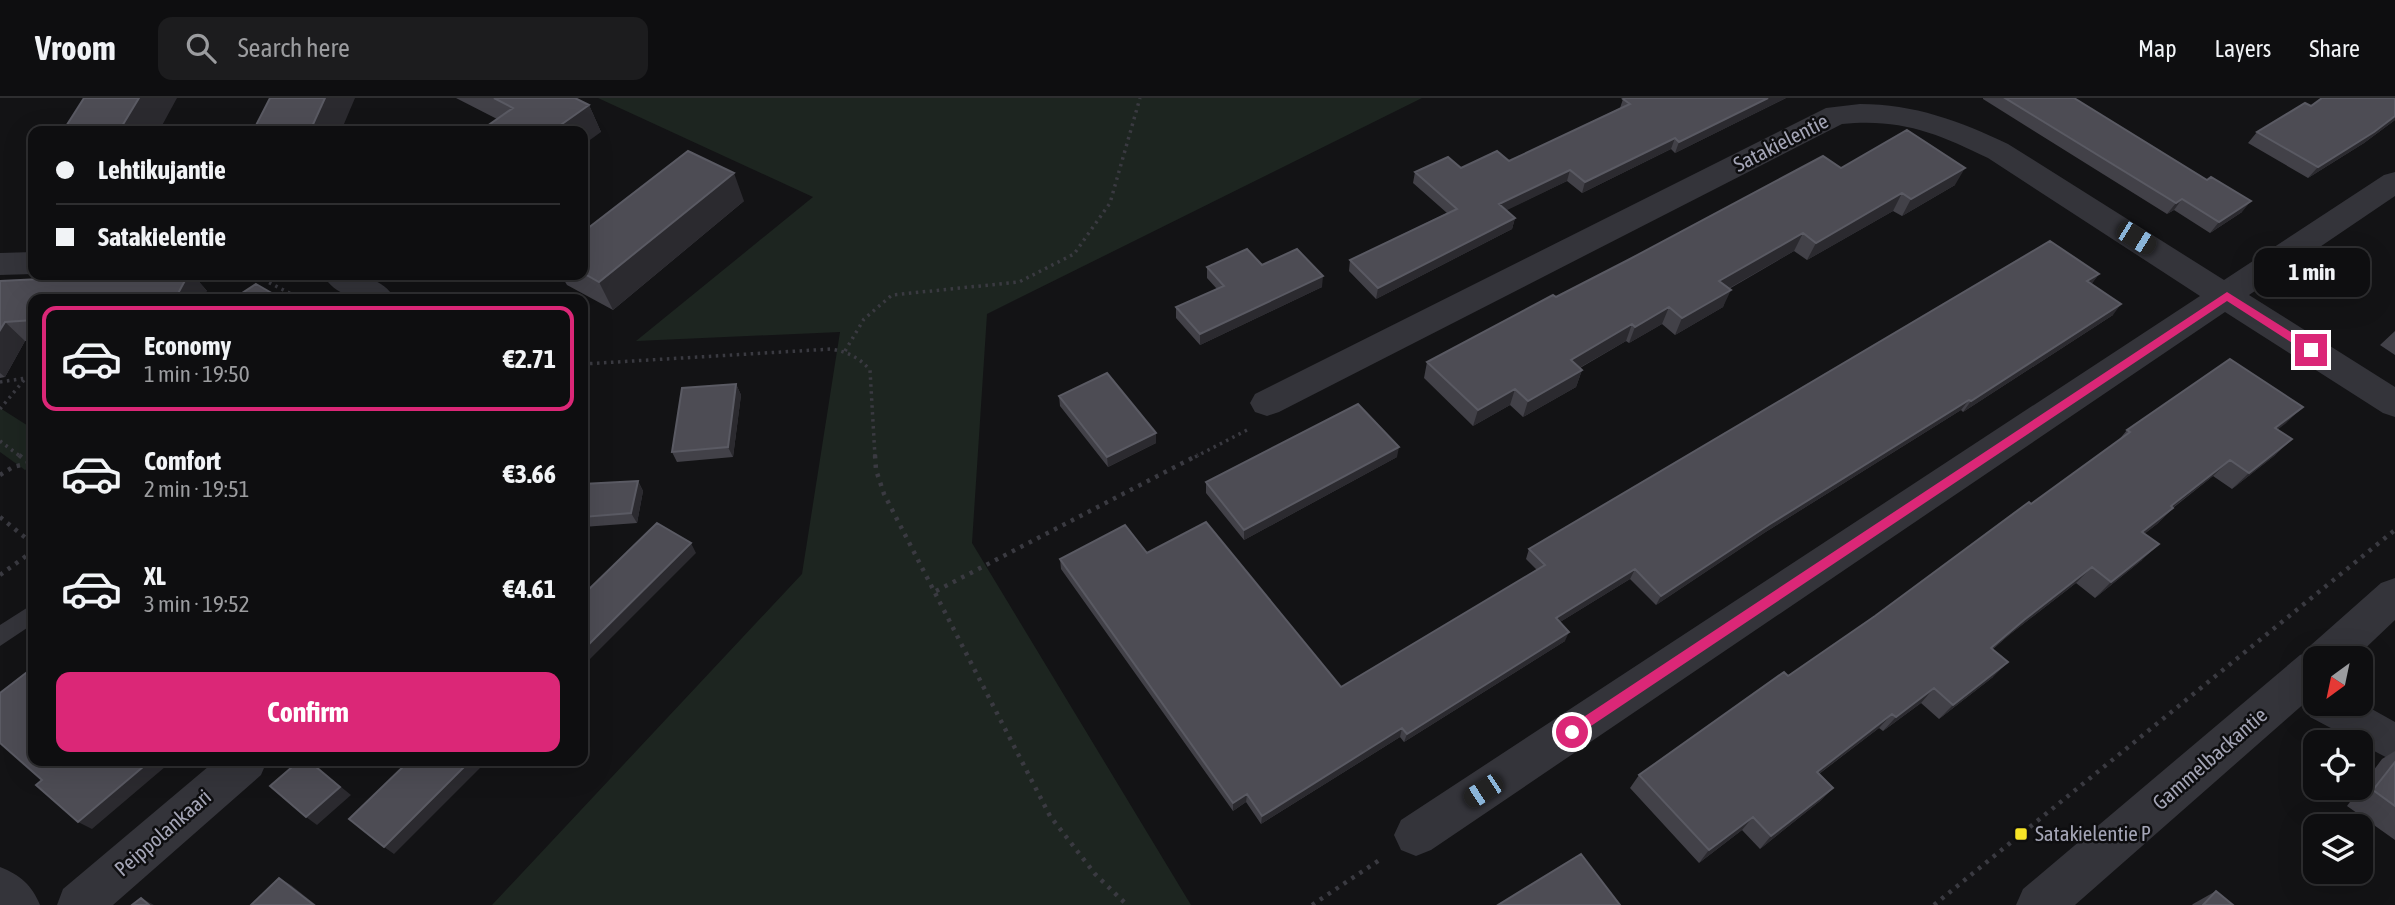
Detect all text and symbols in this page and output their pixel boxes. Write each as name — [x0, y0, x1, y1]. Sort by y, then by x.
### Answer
search box — [158, 17, 648, 80]
text: Vroom — [35, 29, 116, 67]
icon: search — [182, 29, 220, 67]
text: Search here — [238, 33, 350, 63]
text: Map — [2138, 35, 2177, 62]
text: Layers — [2215, 35, 2271, 62]
text: Share — [2309, 35, 2360, 62]
street label: Satakielentie — [1729, 108, 1832, 176]
text: Lehtikujantie — [98, 155, 226, 185]
car — [2113, 218, 2160, 258]
text: Satakielentie — [98, 222, 226, 252]
callout: 1 min — [2253, 248, 2369, 298]
text: 1 min — [2289, 259, 2335, 285]
icon: car — [60, 327, 123, 390]
text: Economy — [144, 331, 231, 361]
route end — [2295, 334, 2327, 366]
text: €2.71 — [503, 344, 556, 374]
text: 1 min · 19:50 — [144, 361, 250, 387]
icon: car — [60, 442, 123, 505]
text: Comfort — [144, 446, 221, 476]
text: €3.66 — [503, 459, 556, 489]
text: 2 min · 19:51 — [144, 476, 250, 502]
icon: car — [60, 557, 123, 620]
text: XL — [144, 561, 166, 591]
text: €4.61 — [503, 574, 556, 604]
text: 3 min · 19:52 — [144, 591, 250, 617]
north arrow — [2303, 646, 2373, 716]
map controls — [2303, 646, 2373, 884]
button: Confirm — [56, 672, 560, 752]
street label: Gammelbackantie — [2147, 702, 2271, 814]
route start — [1556, 716, 1588, 748]
button: locate — [2303, 730, 2373, 800]
car — [1460, 771, 1507, 811]
street label: Peippolankaari — [109, 784, 215, 881]
button: layers — [2303, 814, 2373, 884]
place label: Satakielentie P — [2035, 821, 2151, 845]
marker: Satakielentie P — [2013, 826, 2029, 842]

